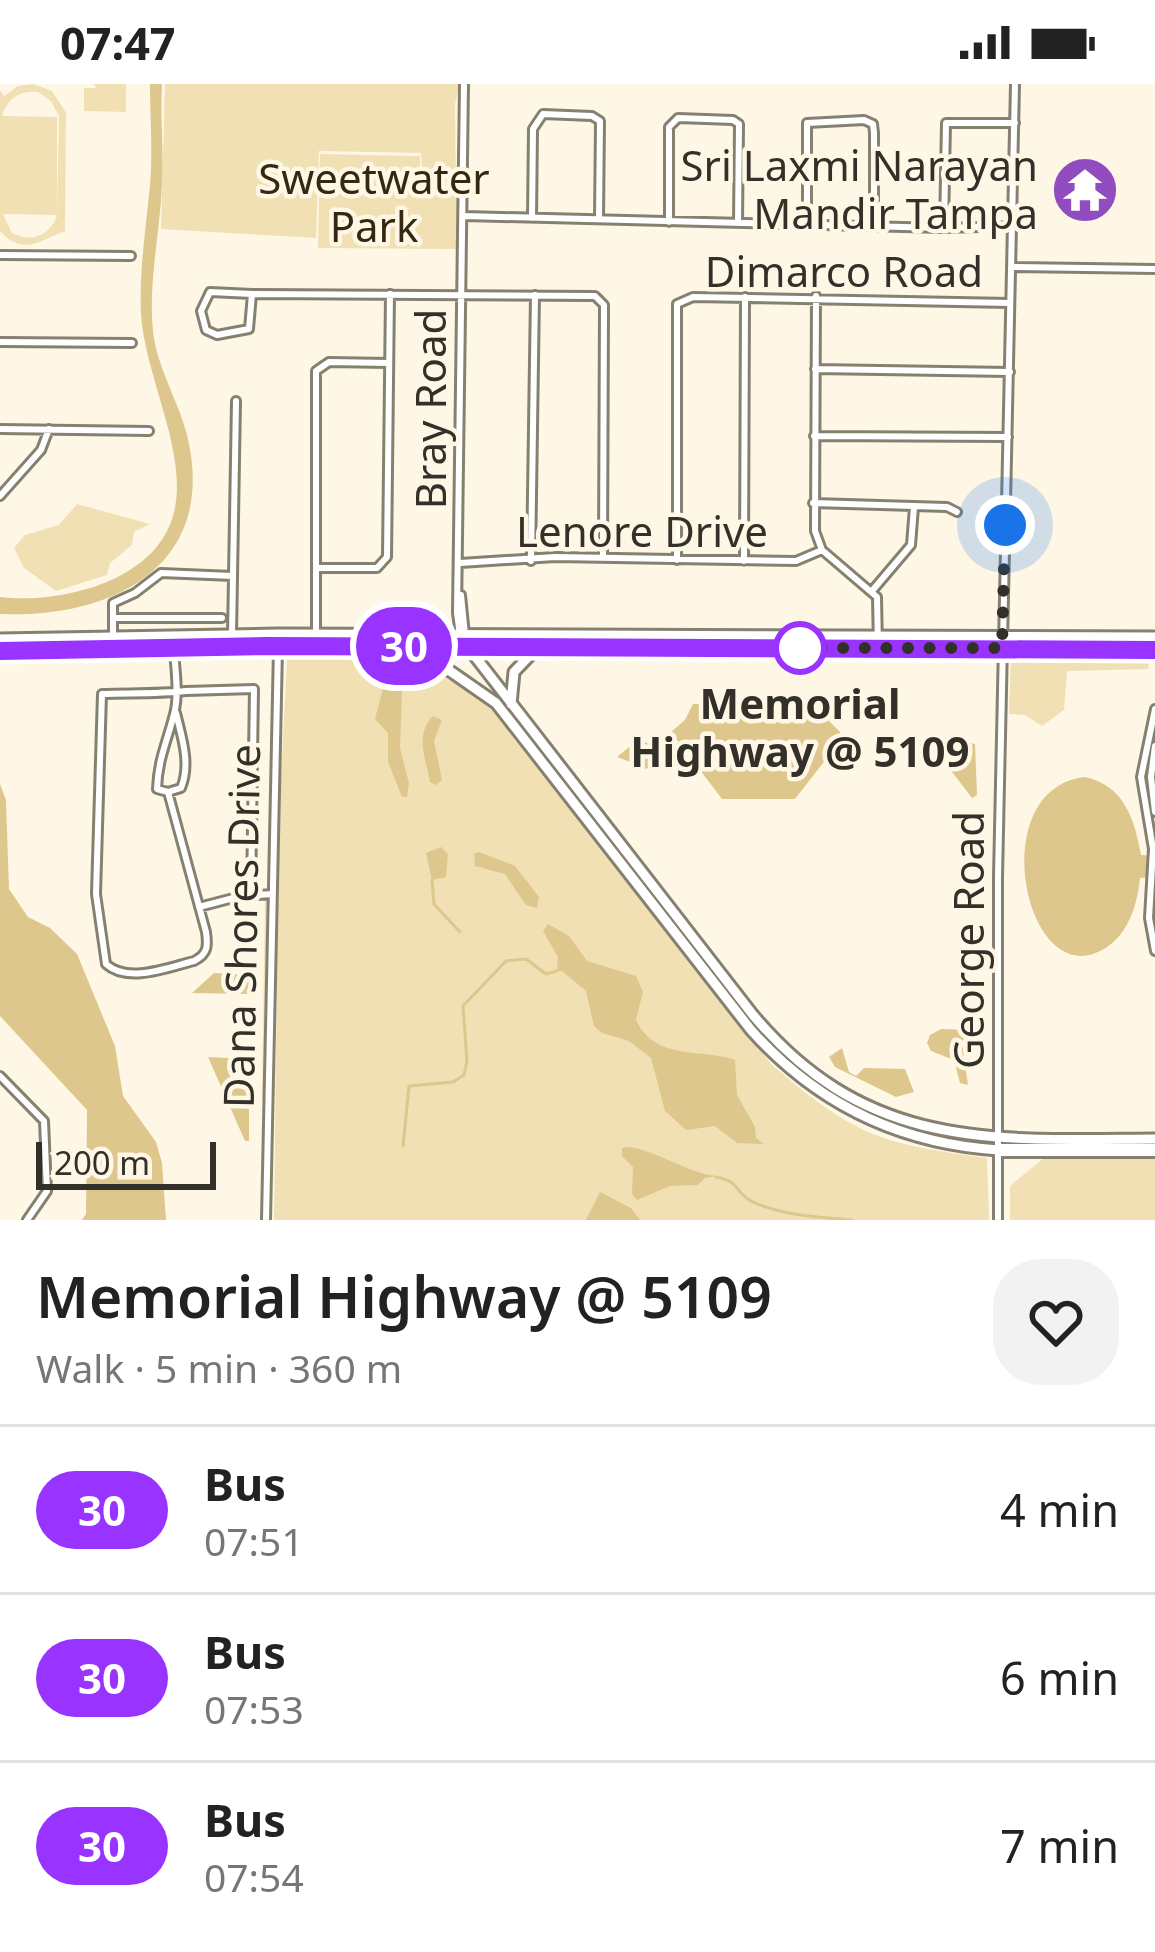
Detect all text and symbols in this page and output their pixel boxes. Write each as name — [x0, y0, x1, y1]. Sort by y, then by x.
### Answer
text: 07:47 — [60, 12, 176, 73]
place label: Sri Laxmi Narayan Mandir Tampa — [681, 136, 1038, 241]
park label: Sweetwater Park — [258, 149, 490, 254]
temple icon: Sri Laxmi Narayan Mandir Tampa — [1050, 155, 1120, 225]
street label: Dimarco Road — [705, 242, 983, 299]
street label: Bray Road — [401, 309, 458, 509]
your location — [975, 495, 1035, 555]
street label: Lenore Drive — [516, 502, 768, 559]
line badge: 30 — [350, 607, 458, 685]
text: 30 — [380, 617, 428, 674]
marker: Memorial Highway @ 5109 — [775, 623, 825, 673]
place label: Memorial Highway @ 5109 — [630, 674, 970, 779]
street label: Dana Shores Drive — [209, 743, 272, 1109]
street label: George Road — [939, 811, 996, 1069]
scale bar — [36, 1136, 216, 1189]
text: 200 m — [54, 1140, 150, 1185]
text: Memorial Highway @ 5109 — [36, 1257, 772, 1335]
button: heart — [993, 1259, 1119, 1385]
text: Walk · 5 min · 360 m — [36, 1341, 402, 1394]
text: Bus — [204, 1453, 286, 1514]
text: 4 min — [1000, 1479, 1119, 1540]
text: 30 — [78, 1481, 126, 1538]
text: 07:51 — [204, 1514, 304, 1567]
text: Bus — [204, 1621, 286, 1682]
text: 6 min — [1000, 1647, 1119, 1708]
text: 30 — [78, 1649, 126, 1706]
text: 07:53 — [204, 1682, 304, 1735]
text: Bus — [204, 1789, 286, 1850]
text: 7 min — [1000, 1815, 1119, 1876]
text: 30 — [78, 1817, 126, 1874]
text: 07:54 — [204, 1850, 304, 1903]

